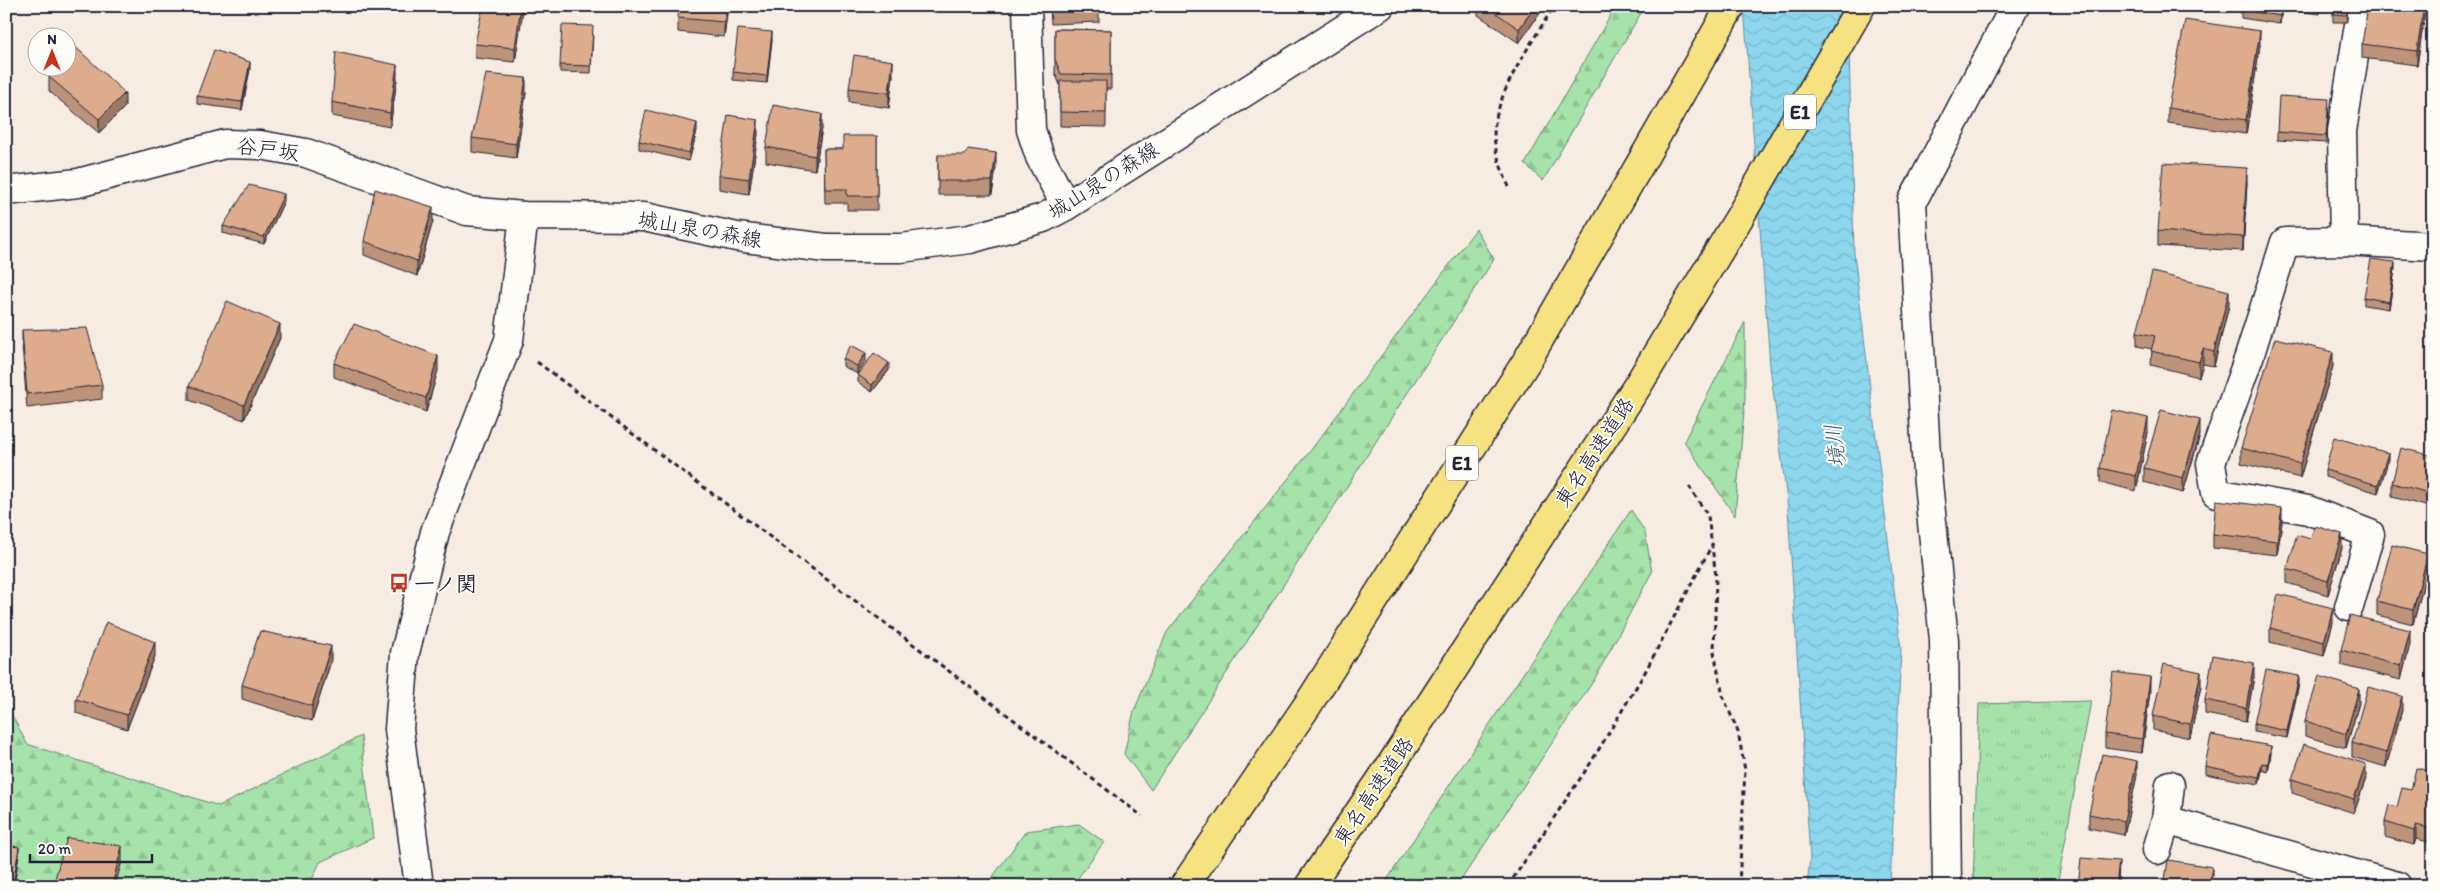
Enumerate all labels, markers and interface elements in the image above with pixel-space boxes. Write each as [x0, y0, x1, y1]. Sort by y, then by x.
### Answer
north arrow [28, 28, 78, 78]
text: N [47, 31, 57, 48]
road number: E1 [1784, 94, 1816, 130]
street label: 谷戸坂 [235, 133, 301, 165]
street label: 城山泉の森線 [1043, 136, 1163, 224]
street label: 城山泉の森線 [636, 206, 764, 252]
street label: 東名高速道路 [1549, 392, 1639, 512]
water label: 境川 [1819, 423, 1851, 469]
road number: E1 [1446, 446, 1478, 480]
place label: 一ノ関 [414, 571, 477, 596]
bus stop icon: 一ノ関 [388, 572, 410, 594]
street label: 東名高速道路 [1327, 732, 1419, 850]
scale bar [30, 832, 152, 864]
text: 20 m [38, 840, 72, 858]

